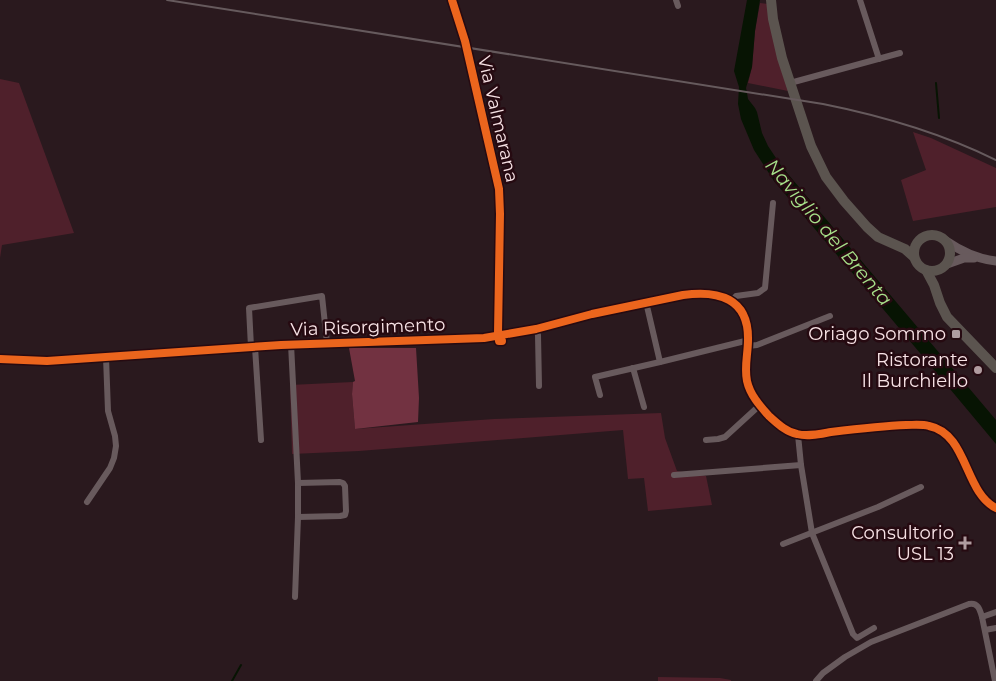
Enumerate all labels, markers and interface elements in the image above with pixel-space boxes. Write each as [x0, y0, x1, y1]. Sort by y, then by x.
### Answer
street label: Via Valmarana [473, 54, 523, 184]
water label: Naviglio del Brenta [760, 154, 897, 311]
street label: Via Risorgimento [290, 313, 446, 341]
place label: Oriago Sommo [808, 323, 946, 345]
marker: Oriago Sommo [950, 328, 962, 340]
place label: Ristorante Il Burchiello [862, 349, 968, 392]
marker: Ristorante Il Burchiello [972, 364, 984, 376]
place label: Consultorio USL 13 [851, 522, 954, 565]
marker: Consultorio USL 13 [958, 536, 972, 550]

